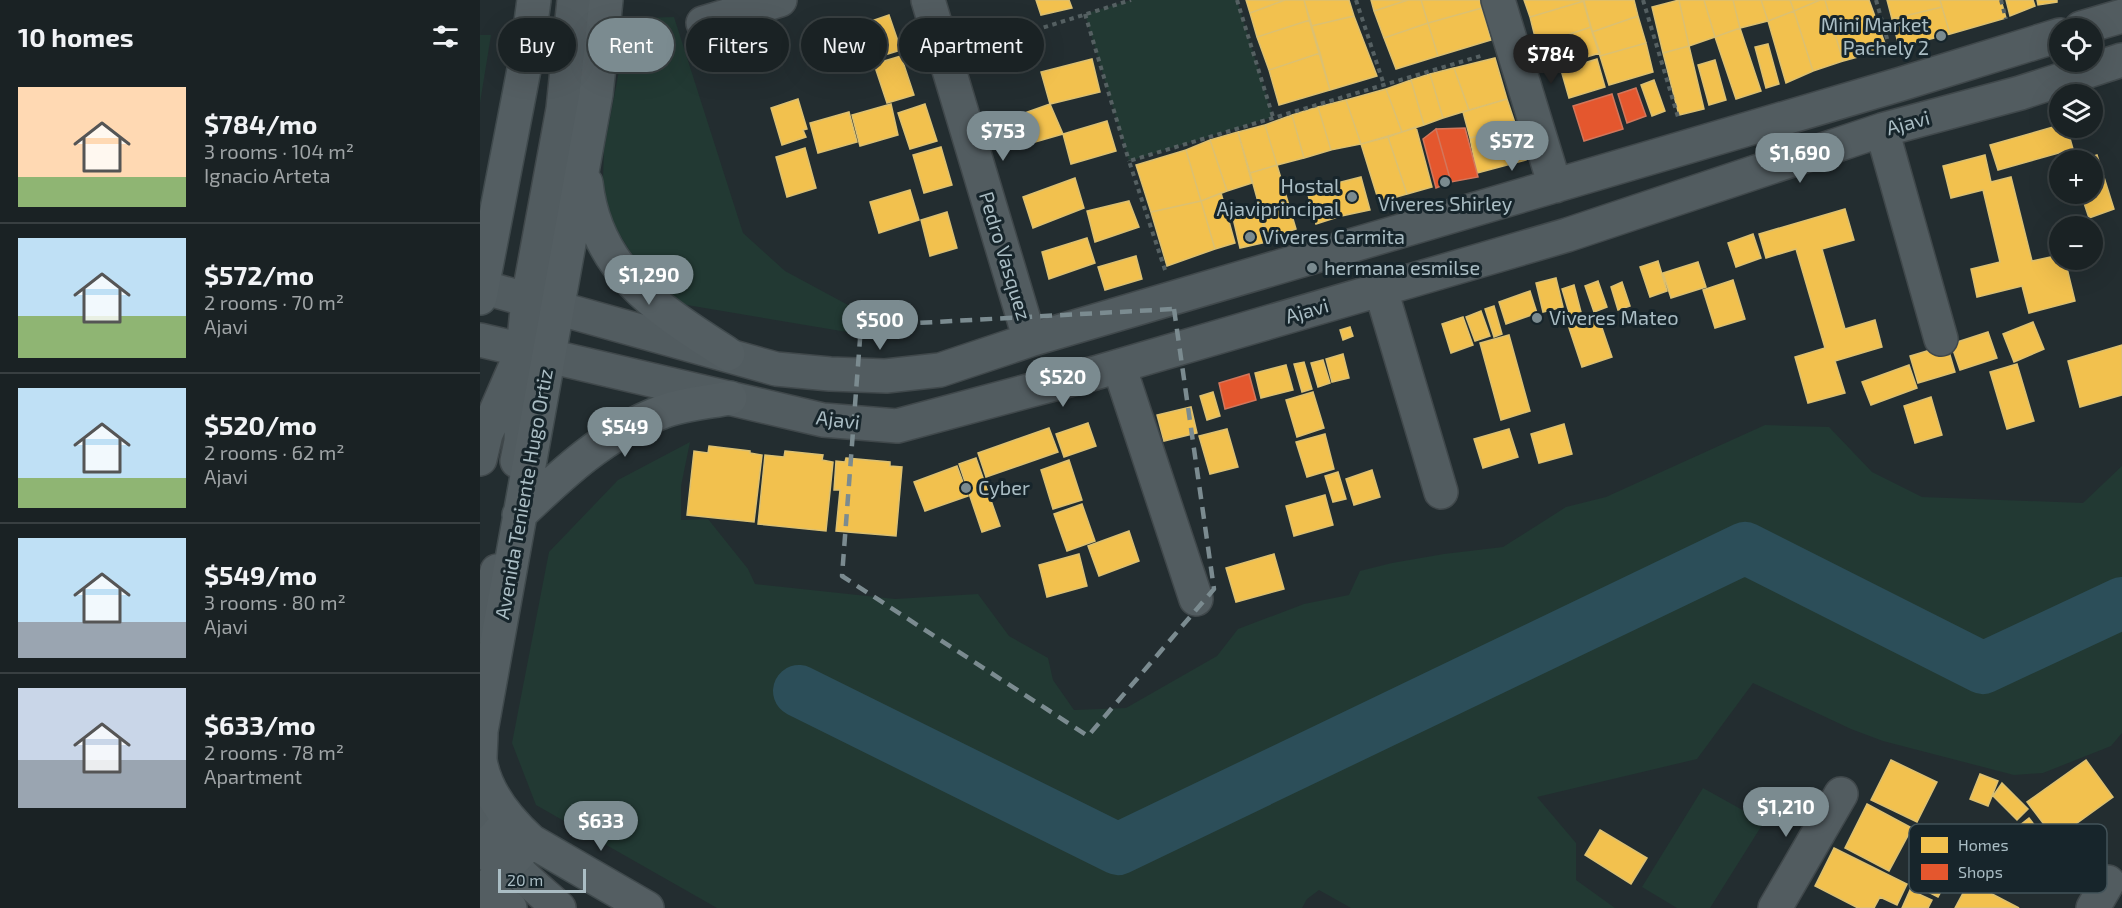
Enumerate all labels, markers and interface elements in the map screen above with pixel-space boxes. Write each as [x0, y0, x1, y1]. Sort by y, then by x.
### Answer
place label: Mini Market Pachely 2 [1821, 12, 1929, 59]
chip: Buy [498, 18, 576, 72]
chip: Rent [588, 18, 674, 72]
chip: Filters [686, 18, 789, 72]
chip: New [801, 18, 887, 72]
chip: Apartment [899, 18, 1044, 72]
map controls [2049, 18, 2103, 270]
button: locate [2049, 18, 2103, 72]
icon: filters [429, 20, 462, 53]
text: 10 homes [18, 21, 134, 52]
marker: Mini Market Pachely 2 [1934, 29, 1948, 43]
pin: $784 [1515, 34, 1587, 85]
text: $784 [1527, 41, 1575, 65]
button: layers [2049, 84, 2103, 138]
street label: Ajavi [1883, 105, 1932, 139]
text: $784/mo [204, 108, 317, 139]
icon: home [66, 111, 138, 183]
pin: $753 [967, 111, 1039, 162]
text: $753 [981, 118, 1025, 142]
pin: $572 [1476, 121, 1548, 172]
text: $572 [1490, 128, 1534, 152]
pin: $1,690 [1751, 133, 1849, 184]
text: 3 rooms · 104 m² [204, 139, 354, 163]
text: $1,690 [1769, 140, 1831, 164]
button: + [2049, 150, 2103, 204]
text: Ignacio Arteta [204, 163, 331, 187]
place label: Hostal Ajaviprincipal [1217, 173, 1340, 220]
marker: Viveres Shirley [1438, 175, 1452, 189]
street label: Pedro Vasquez [975, 188, 1037, 323]
marker: Hostal Ajaviprincipal [1345, 190, 1359, 204]
place label: Viveres Shirley [1378, 191, 1513, 215]
button: − [2049, 216, 2103, 270]
place label: Viveres Carmita [1262, 224, 1405, 248]
marker: Viveres Carmita [1243, 230, 1257, 244]
pin: $1,290 [600, 255, 698, 306]
place label: hermana esmilse [1324, 255, 1480, 279]
text: $572/mo [204, 259, 314, 290]
marker: hermana esmilse [1305, 261, 1319, 275]
icon: home [66, 262, 138, 334]
text: $1,290 [618, 262, 680, 286]
text: 2 rooms · 70 m² [204, 290, 344, 314]
street label: Ajavi [1282, 292, 1331, 328]
pin: $500 [844, 300, 916, 351]
place label: Viveres Mateo [1549, 305, 1679, 329]
text: $500 [856, 307, 904, 331]
marker: Viveres Mateo [1530, 311, 1544, 325]
text: Ajavi [204, 314, 248, 338]
pin: $520 [1027, 357, 1099, 408]
text: $520 [1040, 364, 1086, 388]
street label: Avenida Teniente Hugo Ortiz [489, 367, 557, 621]
street label: Ajavi [815, 404, 861, 434]
pin: $549 [589, 407, 661, 458]
text: $520/mo [204, 409, 317, 440]
icon: home [66, 412, 138, 484]
text: $549 [601, 414, 649, 438]
text: 2 rooms · 62 m² [204, 440, 344, 464]
text: Ajavi [204, 464, 248, 488]
place label: Cyber [978, 475, 1030, 499]
marker: Cyber [959, 481, 973, 495]
text: $549/mo [204, 559, 317, 590]
icon: home [66, 562, 138, 634]
text: 3 rooms · 80 m² [204, 590, 346, 614]
text: Ajavi [204, 614, 248, 638]
text: $633/mo [204, 709, 316, 740]
icon: home [66, 712, 138, 784]
text: 2 rooms · 78 m² [204, 740, 344, 764]
text: Apartment [204, 764, 302, 788]
pin: $1,210 [1737, 787, 1835, 838]
text: $1,210 [1757, 794, 1815, 818]
pin: $633 [565, 801, 637, 852]
text: $633 [578, 808, 624, 832]
legend [1909, 824, 2107, 893]
text: Homes [1958, 835, 2009, 854]
text: Shops [1958, 862, 2003, 881]
scale bar [498, 866, 586, 894]
text: 20 m [507, 870, 543, 889]

